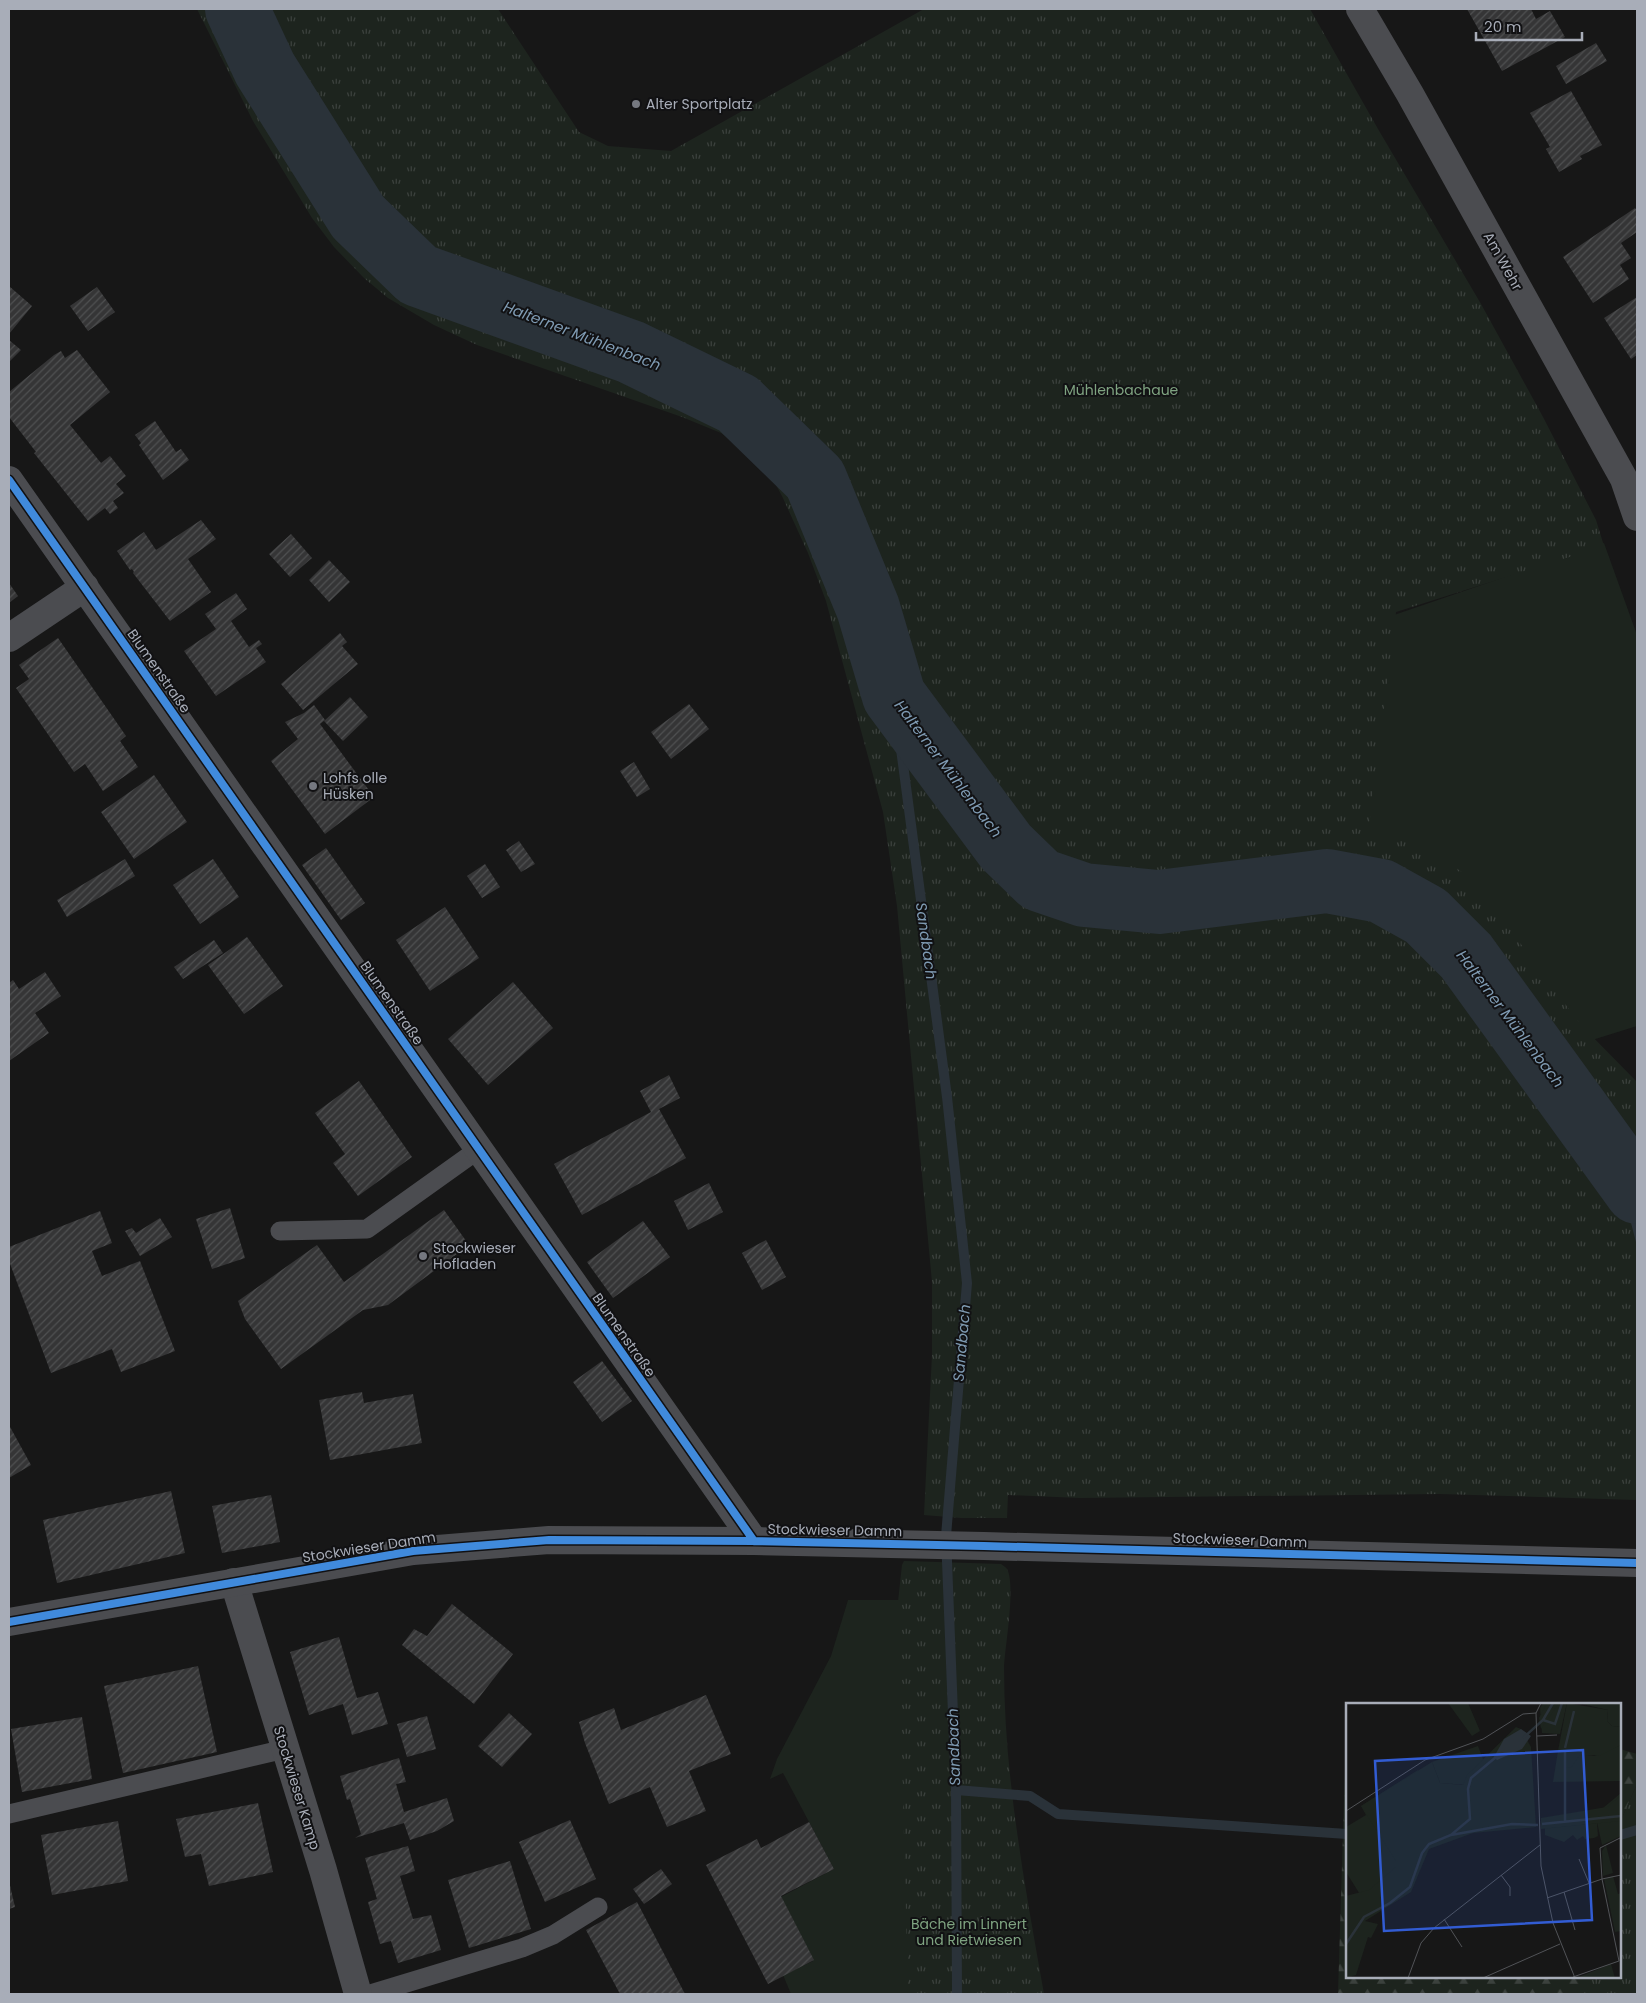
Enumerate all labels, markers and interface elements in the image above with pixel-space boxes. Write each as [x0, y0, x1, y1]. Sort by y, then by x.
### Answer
scale bar [1476, 10, 1582, 42]
text: 20 m [1484, 16, 1522, 37]
place label: Alter Sportplatz [646, 94, 752, 114]
marker: Alter Sportplatz [630, 98, 642, 110]
street label: Am Wehr [1479, 228, 1527, 294]
water label: Halterner Mühlenbach [500, 296, 664, 375]
park label: Mühlenbachaue [1064, 380, 1179, 400]
street label: Blumenstraße [123, 625, 196, 717]
water label: Halterner Mühlenbach [890, 696, 1007, 842]
place label: Lohfs olle Hüsken [323, 768, 387, 804]
marker: Lohfs olle Hüsken [307, 780, 319, 792]
water label: Sandbach [911, 901, 942, 981]
water label: Halterner Mühlenbach [1452, 946, 1569, 1092]
street label: Blumenstraße [356, 957, 429, 1049]
place label: Stockwieser Hofladen [433, 1238, 516, 1274]
marker: Stockwieser Hofladen [417, 1250, 429, 1262]
street label: Blumenstraße [588, 1289, 661, 1381]
water label: Sandbach [948, 1303, 975, 1383]
street label: Stockwieser Damm [767, 1519, 903, 1541]
street label: Stockwieser Damm [301, 1527, 437, 1567]
street label: Stockwieser Damm [1172, 1528, 1308, 1552]
inset map [1346, 1703, 1621, 1978]
water label: Sandbach [942, 1708, 965, 1786]
street label: Stockwieser Kamp [269, 1724, 325, 1852]
park label: Bäche im Linnert und Rietwiesen [911, 1914, 1027, 1950]

